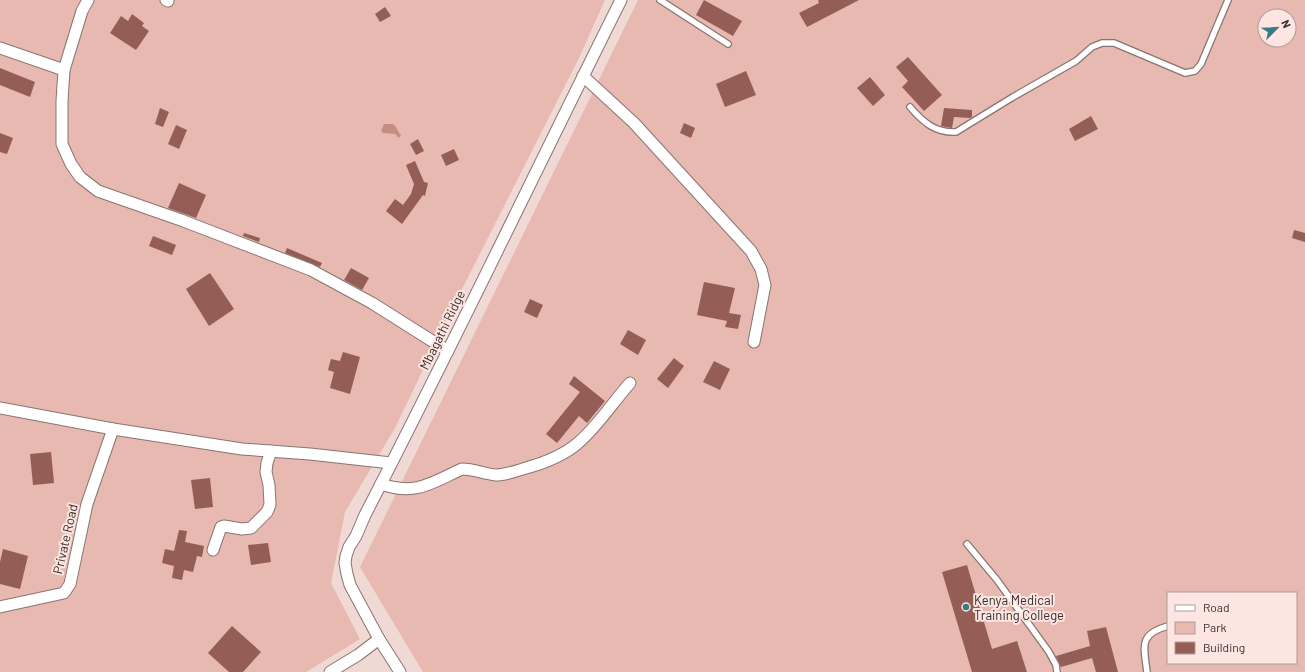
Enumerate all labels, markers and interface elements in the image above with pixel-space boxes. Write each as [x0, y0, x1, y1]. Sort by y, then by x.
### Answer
north arrow [1257, 8, 1297, 48]
text: N [1279, 18, 1294, 30]
street label: Mbagathi Ridge [416, 288, 468, 372]
street label: Private Road [49, 503, 81, 575]
place label: Kenya Medical Training College [974, 592, 1064, 623]
legend [1167, 592, 1297, 664]
text: Road [1203, 600, 1230, 614]
marker: Kenya Medical Training College [961, 602, 971, 612]
text: Park [1203, 620, 1227, 634]
text: Building [1203, 640, 1245, 654]

